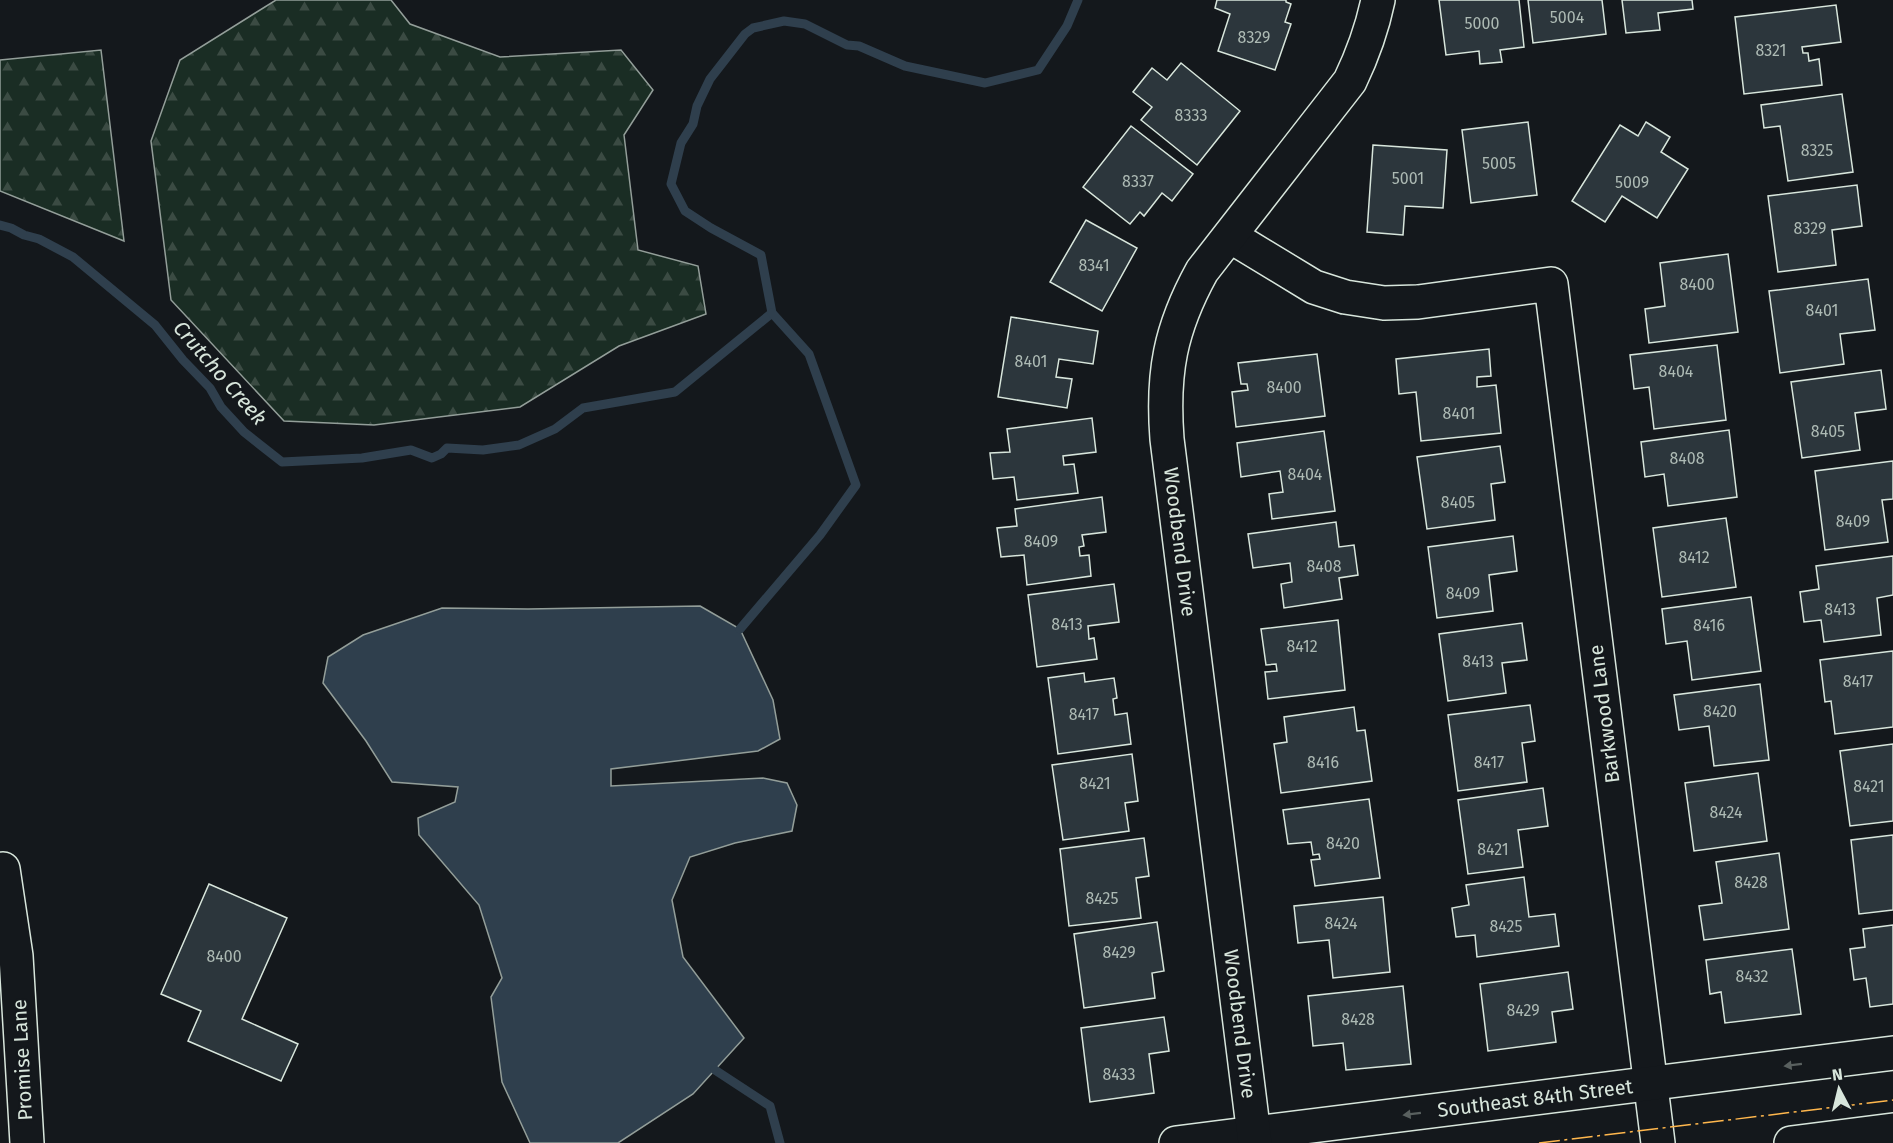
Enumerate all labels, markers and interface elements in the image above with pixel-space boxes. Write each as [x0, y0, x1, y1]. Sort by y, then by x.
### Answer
house number: 5004 [1550, 8, 1585, 27]
house number: 5000 [1465, 14, 1499, 33]
house number: 8329 [1238, 28, 1270, 47]
house number: 8321 [1755, 41, 1787, 60]
house number: 8333 [1175, 106, 1207, 125]
house number: 8325 [1801, 141, 1833, 160]
house number: 5005 [1482, 154, 1516, 173]
house number: 5001 [1392, 169, 1424, 188]
house number: 8337 [1122, 172, 1154, 191]
house number: 5009 [1615, 173, 1649, 192]
house number: 8329 [1794, 219, 1826, 238]
house number: 8341 [1078, 256, 1110, 275]
house number: 8400 [1679, 275, 1715, 294]
house number: 8401 [1806, 301, 1838, 320]
water label: Crutcho Creek [168, 315, 272, 431]
house number: 8401 [1015, 352, 1047, 371]
house number: 8404 [1659, 362, 1694, 381]
house number: 8400 [1266, 378, 1302, 397]
house number: 8401 [1443, 404, 1475, 423]
house number: 8405 [1811, 422, 1845, 441]
house number: 8408 [1669, 449, 1705, 468]
house number: 8404 [1288, 465, 1323, 484]
street label: Woodbend Drive [1159, 466, 1201, 618]
house number: 8405 [1441, 493, 1475, 512]
house number: 8409 [1836, 512, 1870, 531]
house number: 8409 [1024, 532, 1058, 551]
house number: 8412 [1678, 548, 1710, 567]
house number: 8408 [1306, 557, 1342, 576]
house number: 8409 [1446, 584, 1480, 603]
house number: 8413 [1824, 600, 1856, 619]
house number: 8413 [1051, 615, 1083, 634]
house number: 8416 [1693, 616, 1725, 635]
house number: 8412 [1286, 637, 1318, 656]
street label: Barkwood Lane [1584, 643, 1624, 785]
house number: 8413 [1462, 652, 1494, 671]
house number: 8417 [1843, 672, 1873, 691]
house number: 8420 [1703, 702, 1737, 721]
house number: 8417 [1069, 705, 1099, 724]
house number: 8416 [1307, 753, 1339, 772]
house number: 8417 [1474, 753, 1504, 772]
house number: 8421 [1079, 774, 1111, 793]
house number: 8421 [1853, 777, 1885, 796]
house number: 8424 [1709, 803, 1743, 822]
house number: 8420 [1326, 834, 1360, 853]
house number: 8421 [1477, 840, 1509, 859]
house number: 8428 [1734, 873, 1768, 892]
house number: 8425 [1086, 889, 1118, 908]
house number: 8424 [1324, 914, 1358, 933]
house number: 8425 [1490, 917, 1522, 936]
house number: 8429 [1102, 943, 1136, 962]
house number: 8400 [206, 947, 242, 966]
street label: Woodbend Drive [1219, 948, 1261, 1100]
house number: 8432 [1736, 967, 1768, 986]
street label: Promise Lane [7, 999, 37, 1121]
house number: 8429 [1506, 1001, 1540, 1020]
house number: 8428 [1341, 1010, 1375, 1029]
north arrow [1809, 1059, 1869, 1119]
one-way arrow [1784, 1061, 1803, 1070]
house number: 8433 [1102, 1065, 1136, 1084]
text: N [1831, 1065, 1844, 1085]
street label: Southeast 84th Street [1436, 1074, 1635, 1122]
one-way arrow [1403, 1109, 1422, 1118]

